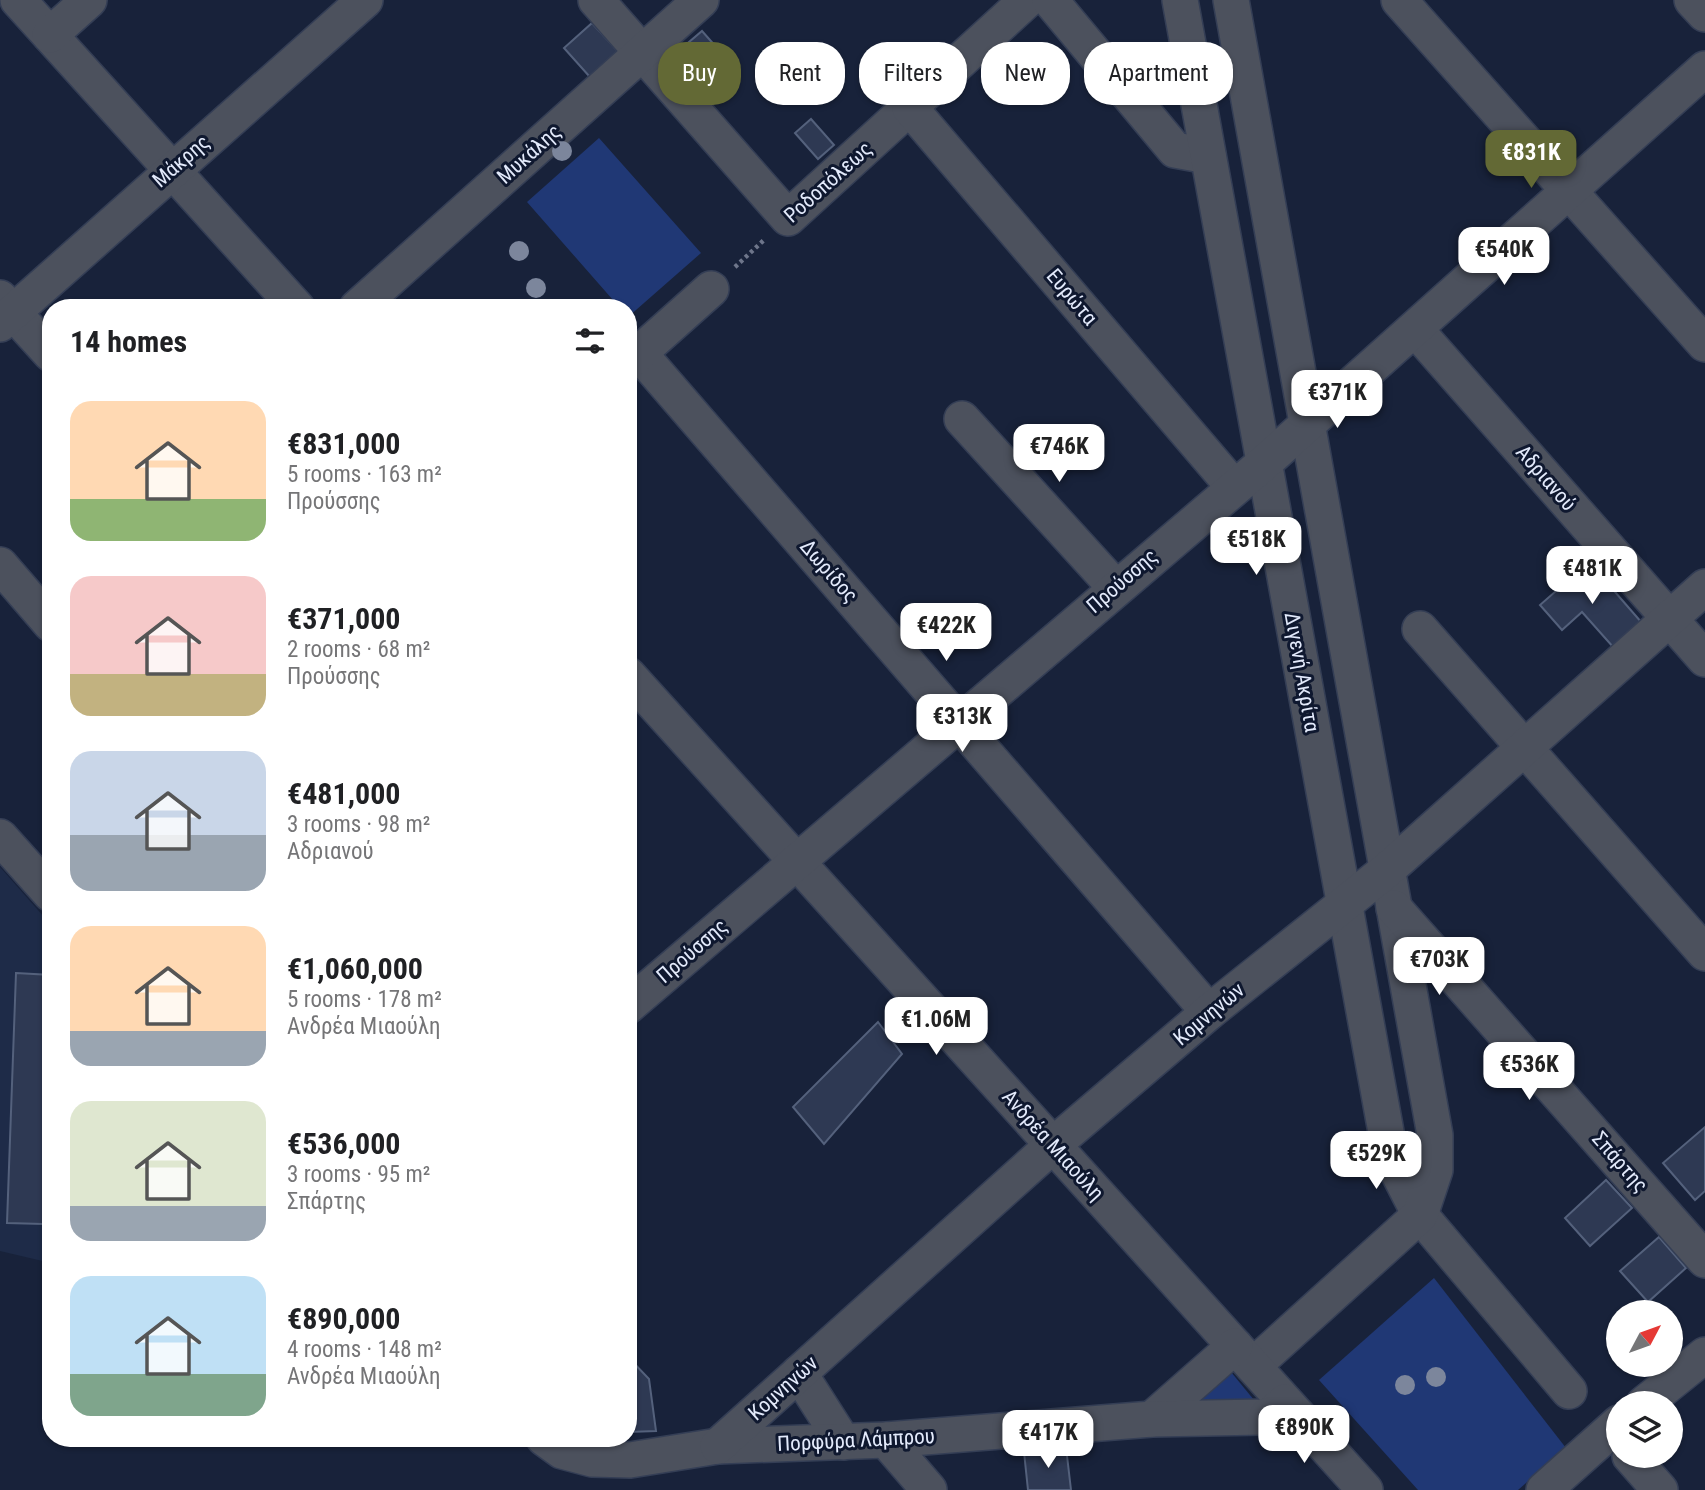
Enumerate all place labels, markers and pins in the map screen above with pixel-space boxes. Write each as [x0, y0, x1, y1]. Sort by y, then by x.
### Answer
pin: €831K [1482, 130, 1580, 190]
pin: €540K [1455, 228, 1553, 287]
pin: €371K [1288, 370, 1386, 430]
pin: €746K [1010, 424, 1108, 484]
pin: €518K [1207, 518, 1305, 577]
pin: €481K [1543, 546, 1641, 606]
pin: €422K [897, 604, 995, 663]
pin: €313K [913, 694, 1011, 754]
pin: €703K [1390, 937, 1488, 997]
pin: €1.06M [879, 998, 993, 1057]
pin: €536K [1480, 1042, 1578, 1102]
pin: €529K [1327, 1132, 1425, 1191]
pin: €890K [1255, 1406, 1353, 1465]
pin: €417K [999, 1410, 1097, 1470]

